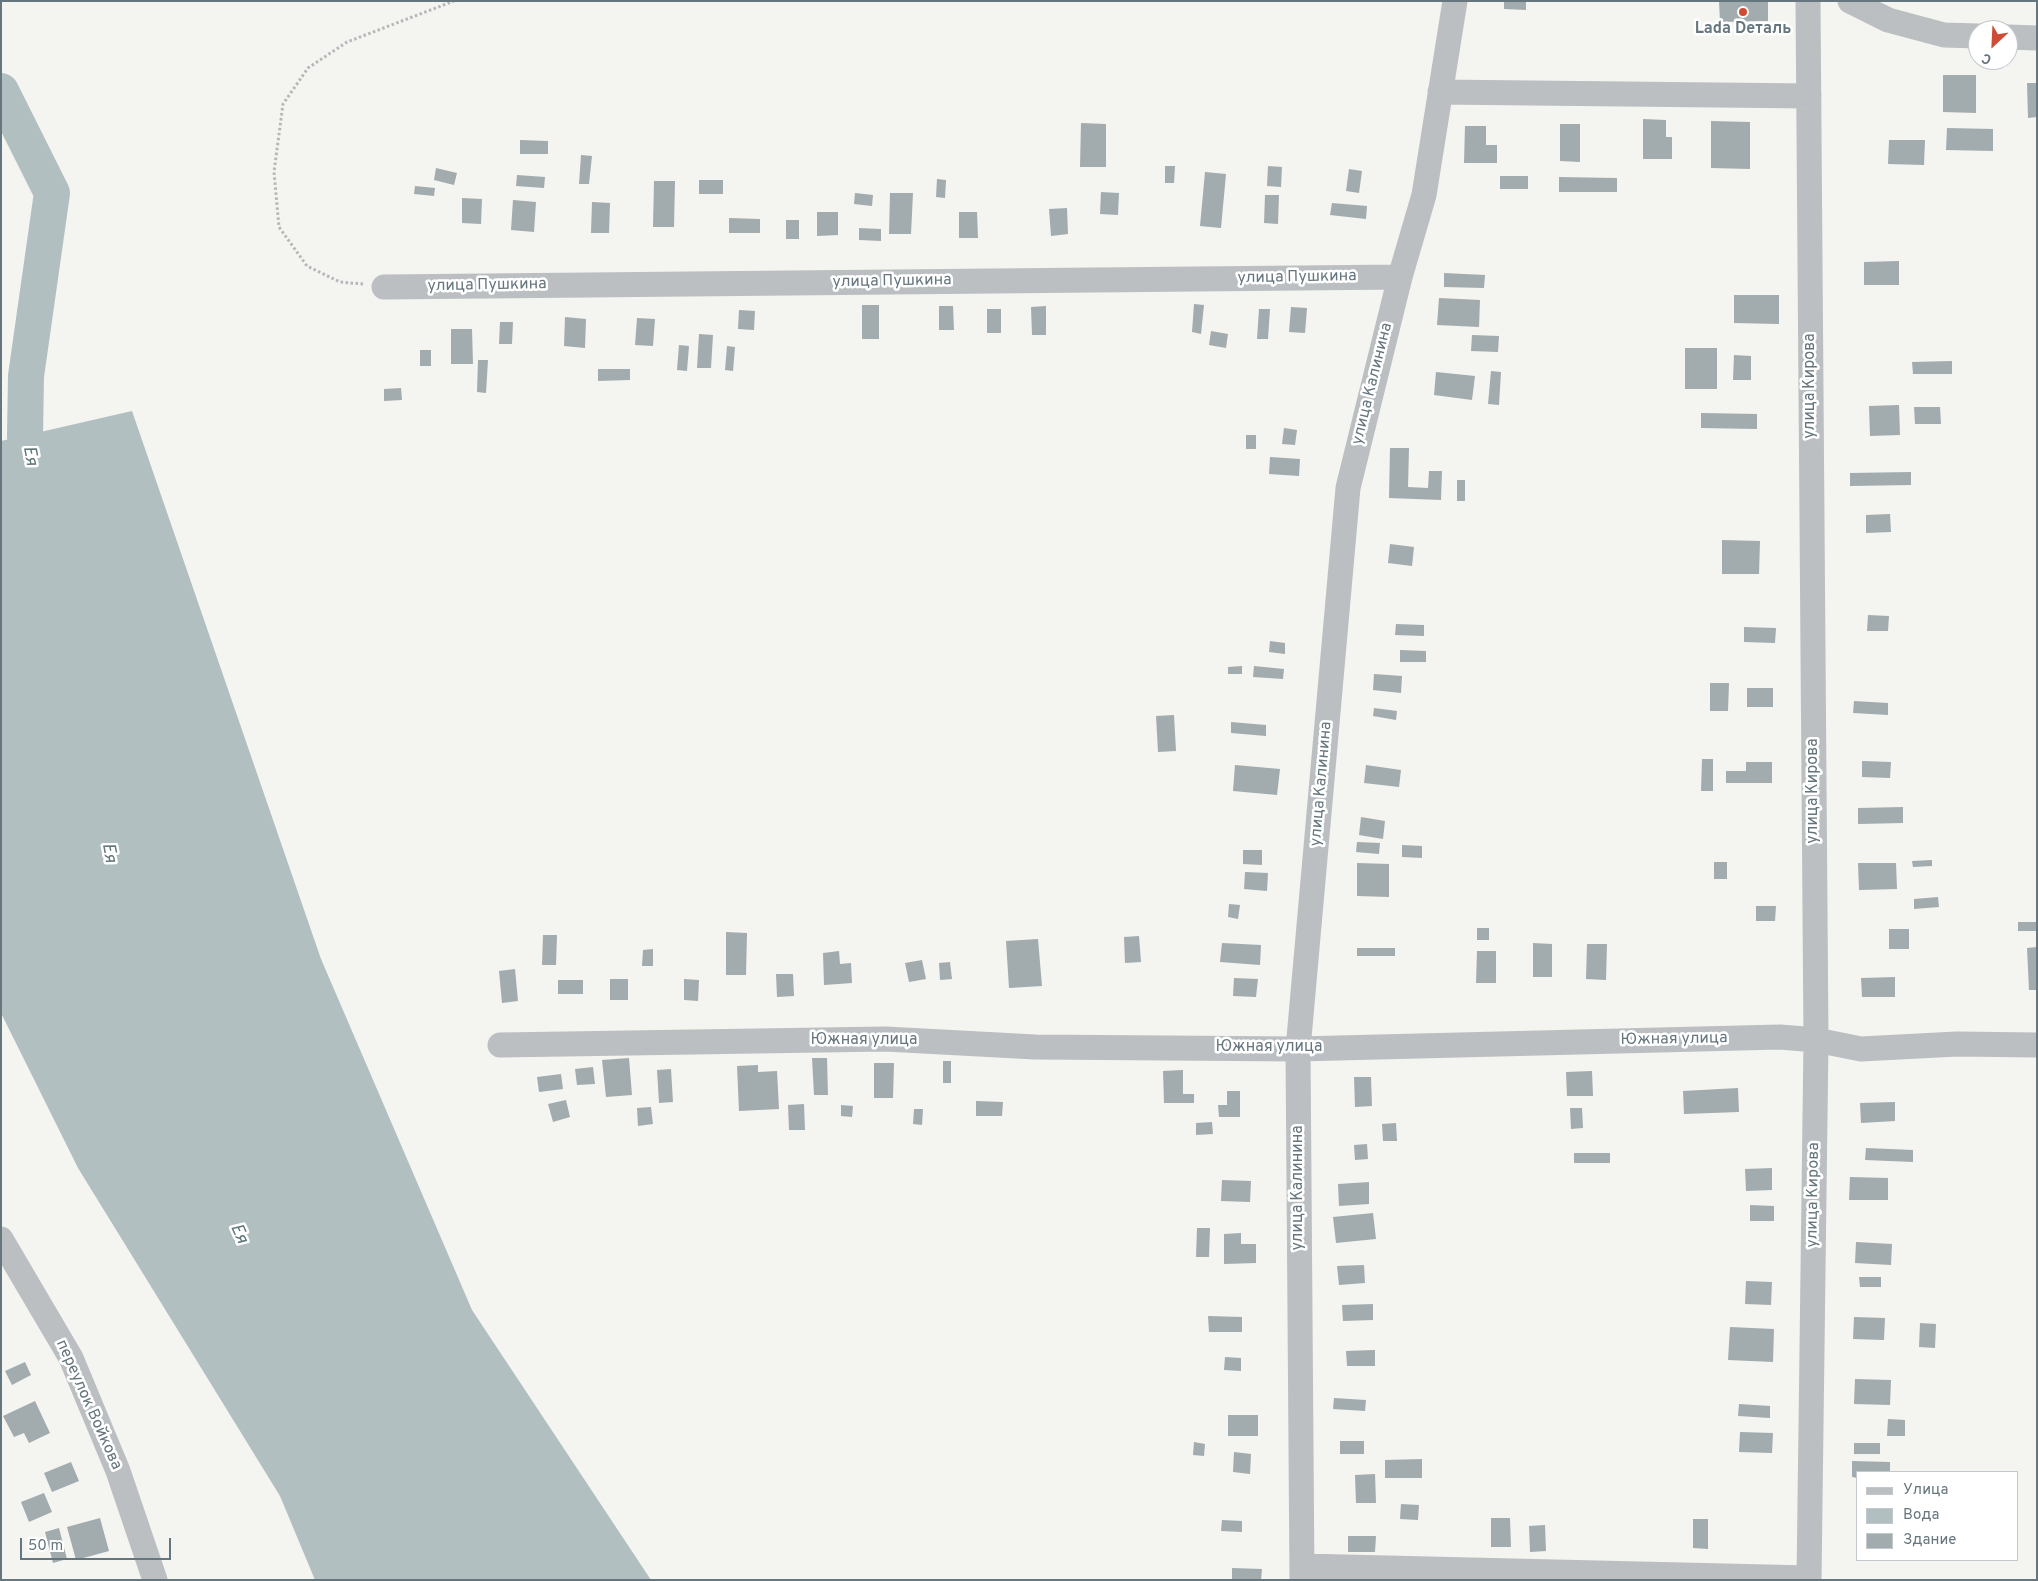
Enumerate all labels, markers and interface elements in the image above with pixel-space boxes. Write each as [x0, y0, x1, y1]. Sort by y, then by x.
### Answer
marker: Lada Dеталь [1737, 6, 1749, 18]
place label: Lada Dеталь [1695, 20, 1791, 40]
north arrow [1968, 20, 2018, 70]
text: С [1979, 49, 1995, 68]
street label: улица Пушкина [1237, 267, 1357, 289]
street label: улица Пушкина [832, 271, 952, 293]
street label: улица Пушкина [427, 275, 547, 297]
street label: улица Калинина [1349, 321, 1397, 447]
street label: улица Кирова [1801, 333, 1821, 439]
water label: Ея [17, 444, 41, 468]
street label: улица Калинина [1307, 721, 1337, 847]
street label: улица Кирова [1804, 738, 1824, 844]
water label: Ея [96, 841, 120, 865]
street label: Южная улица [1620, 1029, 1728, 1051]
street label: Южная улица [810, 1031, 918, 1051]
street label: Южная улица [1215, 1038, 1323, 1058]
street label: улица Калинина [1289, 1125, 1309, 1251]
street label: улица Кирова [1803, 1142, 1825, 1248]
water label: Ея [224, 1221, 252, 1247]
street label: переулок Войкова [51, 1337, 125, 1473]
legend [1856, 1471, 2018, 1561]
text: Улица [1903, 1481, 1948, 1500]
text: Вода [1903, 1506, 1939, 1525]
scale bar [22, 1528, 174, 1560]
text: Здание [1903, 1531, 1956, 1550]
text: 50 m [28, 1537, 63, 1556]

